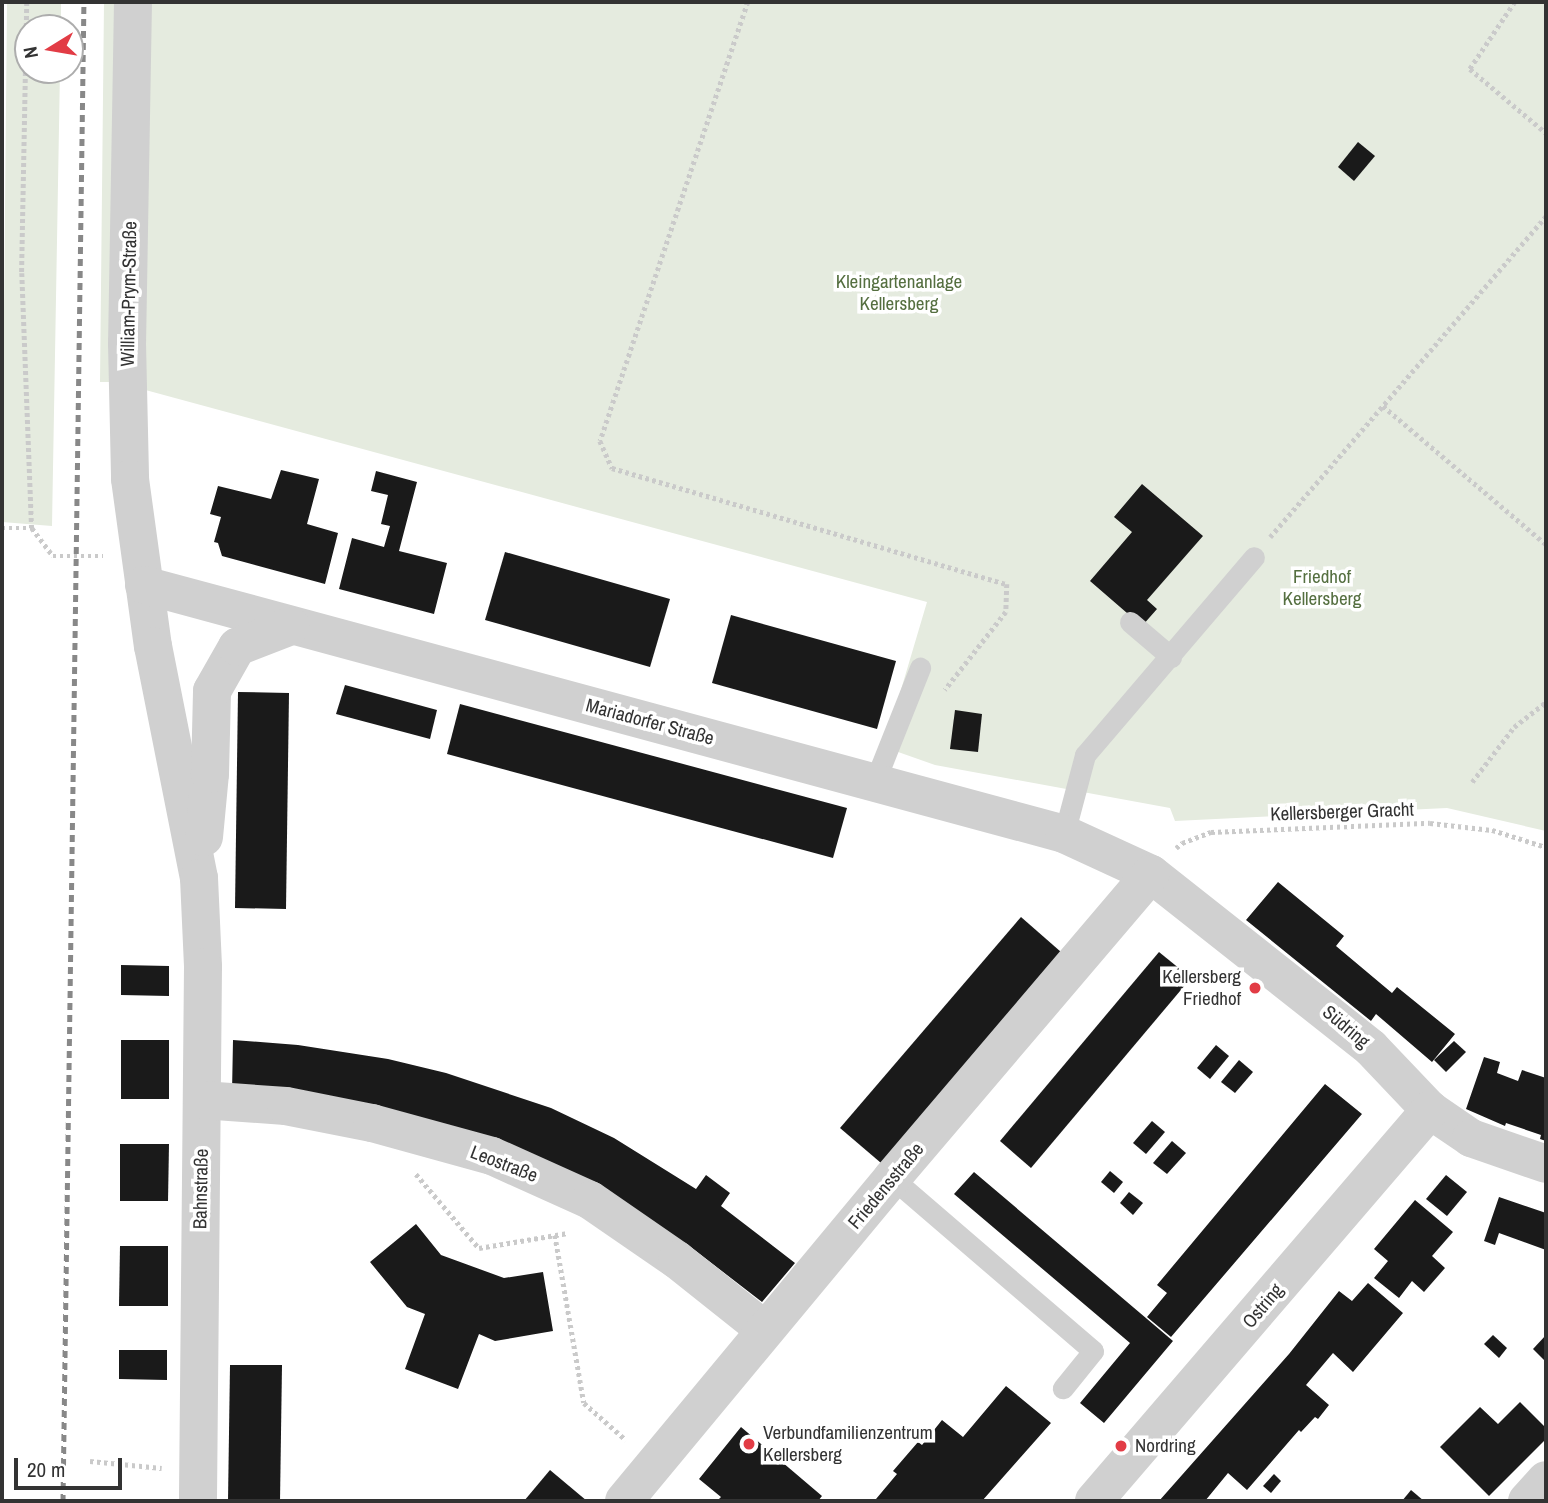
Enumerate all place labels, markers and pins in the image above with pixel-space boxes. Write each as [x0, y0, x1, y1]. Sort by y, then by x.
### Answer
place label: Kellersberg Friedhof [1162, 966, 1241, 1010]
marker: Kellersberg Friedhof [1247, 980, 1263, 996]
place label: Verbundfamilienzentrum Kellersberg [763, 1422, 933, 1466]
place label: Nordring [1135, 1435, 1196, 1457]
marker: Verbundfamilienzentrum Kellersberg [741, 1436, 757, 1452]
marker: Nordring [1113, 1438, 1129, 1454]

